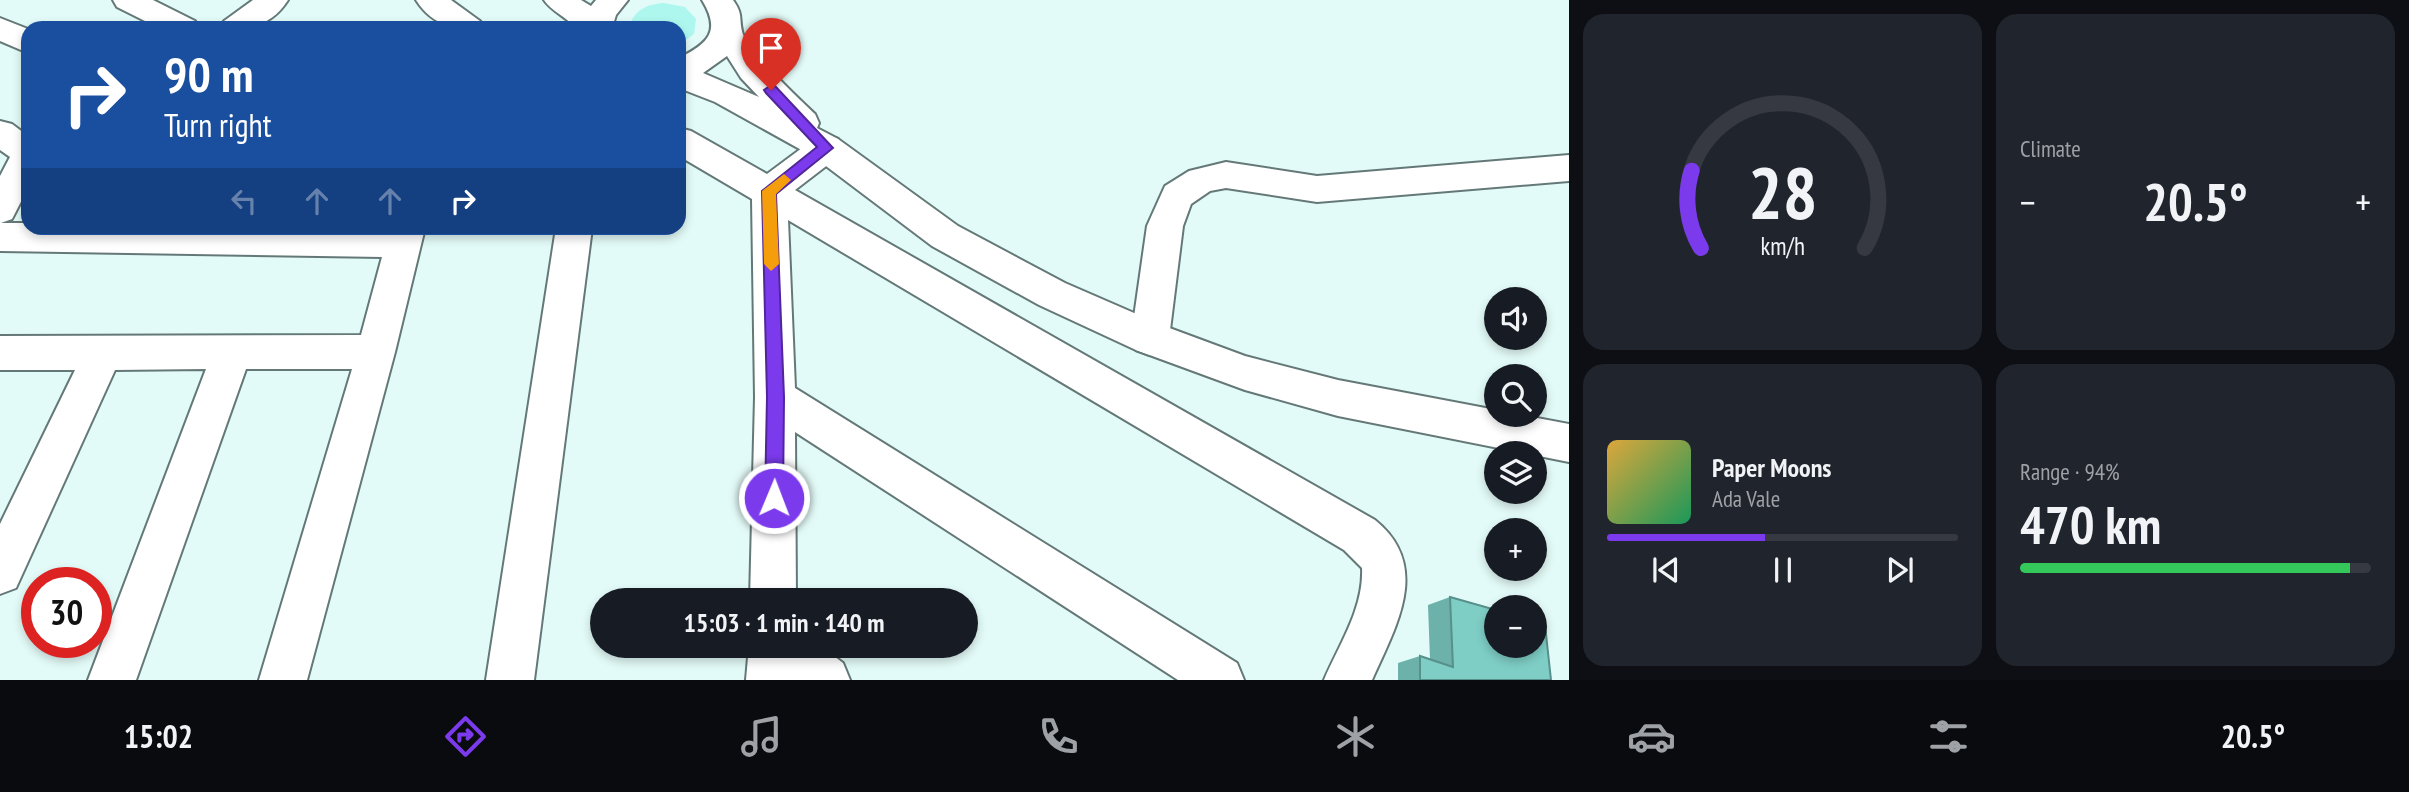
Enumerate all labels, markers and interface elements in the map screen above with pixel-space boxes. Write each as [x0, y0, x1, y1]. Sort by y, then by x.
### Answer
pin [741, 18, 801, 90]
icon: arrive [752, 29, 790, 67]
text: 90 m [164, 42, 253, 106]
icon: right [49, 49, 140, 140]
text: Turn right [164, 104, 272, 146]
text: Climate [2020, 134, 2081, 163]
text: 28 [1748, 144, 1817, 238]
text: 20.5° [2143, 168, 2248, 235]
text: − [2020, 177, 2036, 226]
text: + [2355, 177, 2371, 226]
icon: left [225, 182, 263, 220]
icon: ahead [298, 182, 336, 220]
icon: ahead [371, 182, 409, 220]
icon: right [444, 182, 482, 220]
text: km/h [1760, 230, 1805, 262]
map controls [1484, 287, 1547, 658]
button: sound [1484, 287, 1547, 350]
button: search [1484, 364, 1547, 427]
button: layers [1484, 441, 1547, 504]
text: Paper Moons [1712, 451, 1831, 484]
text: Range · 94% [2020, 457, 2120, 486]
position arrow [737, 461, 811, 535]
text: Ada Vale [1712, 484, 1780, 513]
text: 470 km [2020, 491, 2161, 558]
button: + [1484, 518, 1547, 581]
icon: previous [1647, 551, 1685, 589]
icon: pause [1764, 551, 1802, 589]
icon: next [1881, 551, 1919, 589]
speed limit sign: 30 [21, 567, 112, 658]
button: − [1484, 595, 1547, 658]
text: 15:03 · 1 min · 140 m [684, 606, 884, 639]
icon: directions [441, 712, 490, 761]
icon: music [737, 712, 786, 761]
icon: phone [1034, 712, 1083, 761]
icon: climate [1331, 712, 1380, 761]
icon: car [1627, 712, 1676, 761]
icon: filters [1924, 712, 1973, 761]
text: 15:02 [124, 715, 193, 757]
text: 20.5° [2221, 715, 2285, 757]

